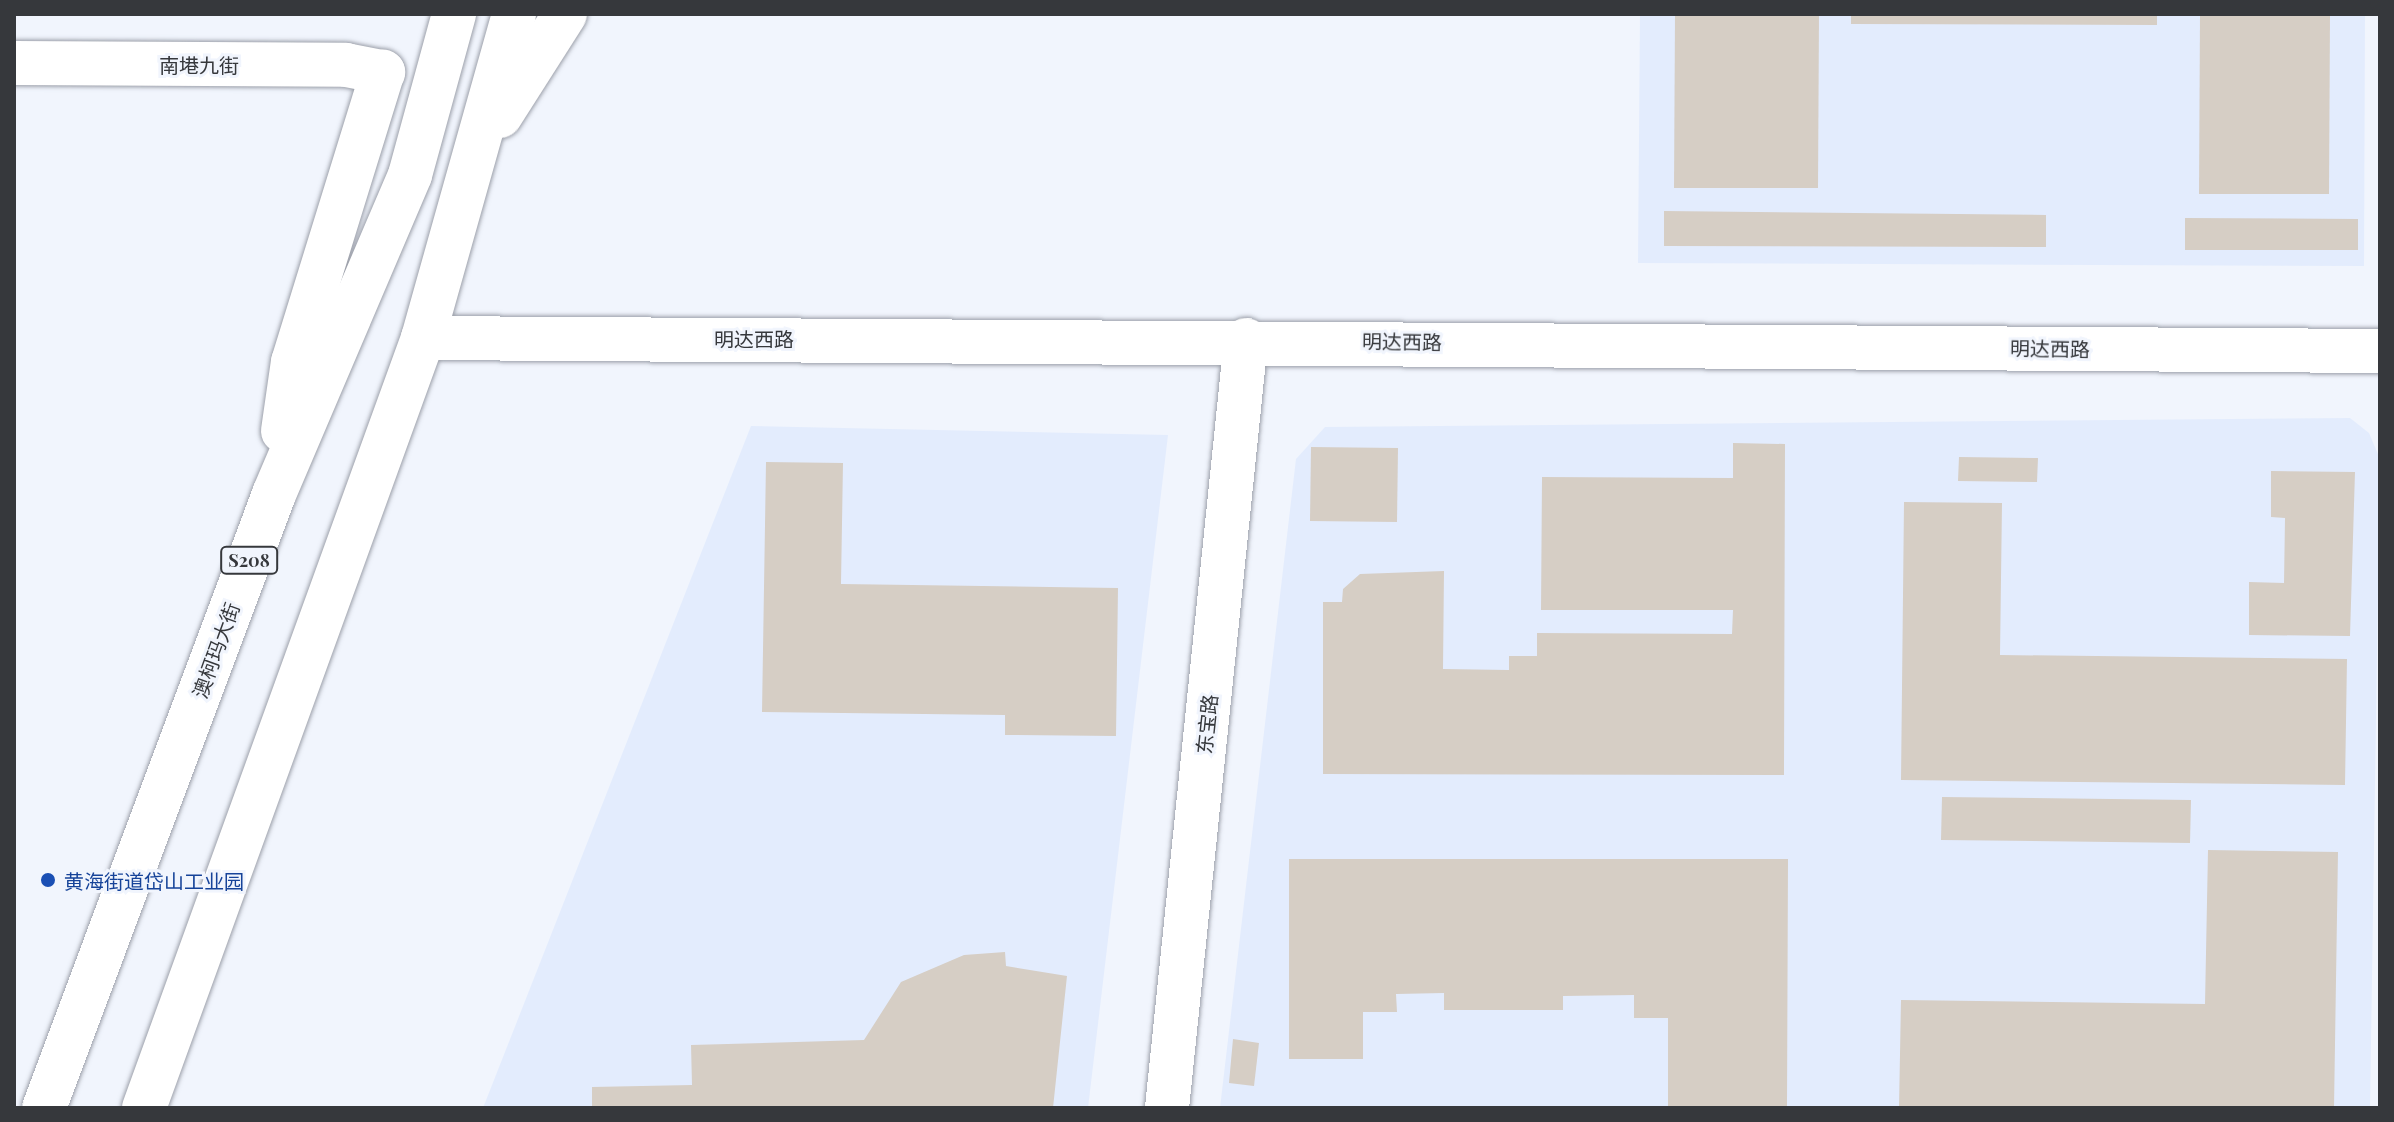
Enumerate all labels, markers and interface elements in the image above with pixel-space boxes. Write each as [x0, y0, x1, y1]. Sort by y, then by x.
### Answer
street label: 南塂九街 [159, 52, 239, 76]
street label: 明达西路 [714, 326, 794, 350]
street label: 明达西路 [1362, 328, 1442, 354]
street label: 明达西路 [2010, 335, 2090, 361]
road number: S208 [219, 546, 279, 574]
street label: 澳柯玛大街 [187, 599, 243, 701]
street label: 东宝路 [1191, 693, 1221, 755]
place label: 黄海街道岱山工业园 [64, 868, 244, 892]
marker: 黄海街道岱山工业园 [39, 871, 57, 889]

